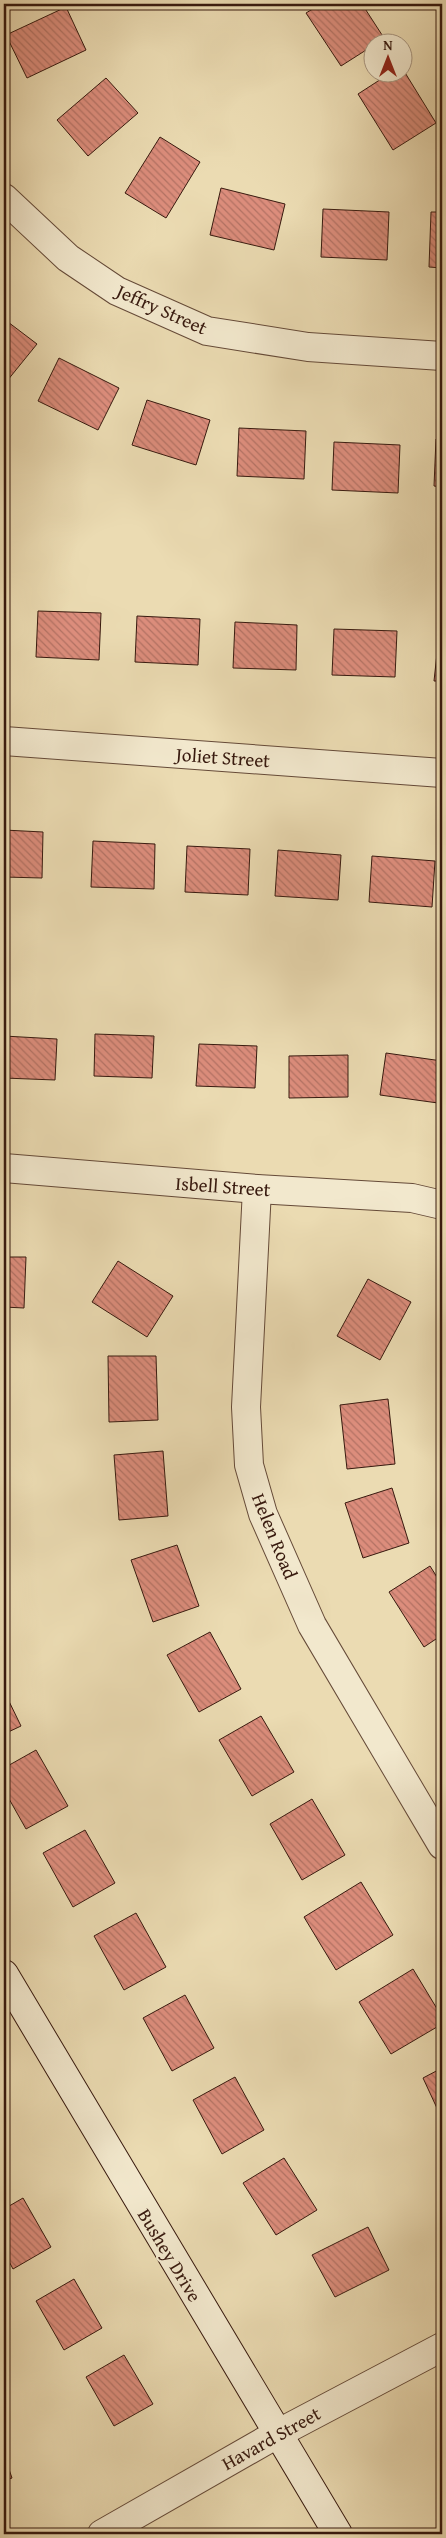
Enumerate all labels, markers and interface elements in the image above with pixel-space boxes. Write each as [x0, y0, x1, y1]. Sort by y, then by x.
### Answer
north arrow [364, 32, 414, 82]
text: N [383, 35, 393, 55]
street label: Jeffry Street [110, 276, 212, 342]
street label: Joliet Street [173, 740, 271, 774]
street label: Isbell Street [175, 1169, 272, 1203]
street label: Helen Road [245, 1489, 305, 1584]
street label: Bushey Drive [131, 2203, 209, 2307]
street label: Havard Street [216, 2399, 326, 2477]

